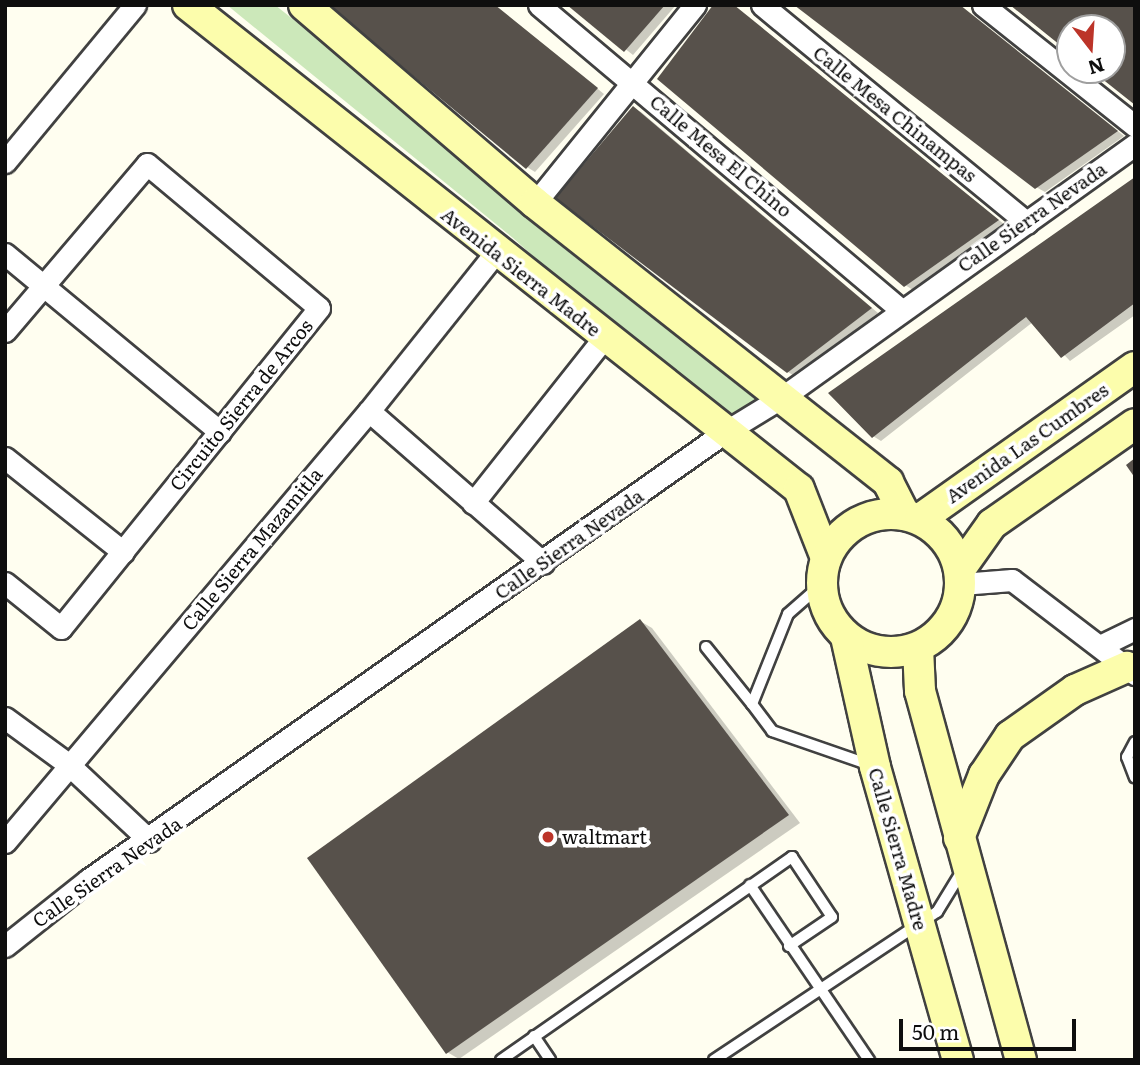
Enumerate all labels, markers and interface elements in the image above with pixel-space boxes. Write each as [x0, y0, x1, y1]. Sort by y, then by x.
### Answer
north arrow [1056, 14, 1126, 84]
street label: Calle Mesa Chinampas [809, 41, 981, 187]
text: N [1085, 51, 1108, 83]
street label: Calle Mesa El Chino [645, 90, 797, 222]
street label: Calle Sierra Nevada [953, 157, 1111, 277]
street label: Avenida Sierra Madre [437, 203, 605, 341]
street label: Circuito Sierra de Arcos [165, 315, 317, 495]
street label: Avenida Las Cumbres [941, 378, 1113, 508]
street label: Calle Sierra Mazamitla [177, 463, 327, 635]
street label: Calle Sierra Nevada [490, 484, 648, 604]
street label: Calle Sierra Madre [864, 765, 932, 933]
street label: Calle Sierra Nevada [28, 812, 186, 932]
place label: waltmart [562, 826, 647, 848]
marker: waltmart [540, 829, 556, 845]
scale bar [902, 1006, 1079, 1050]
text: 50 m [912, 1015, 959, 1046]

